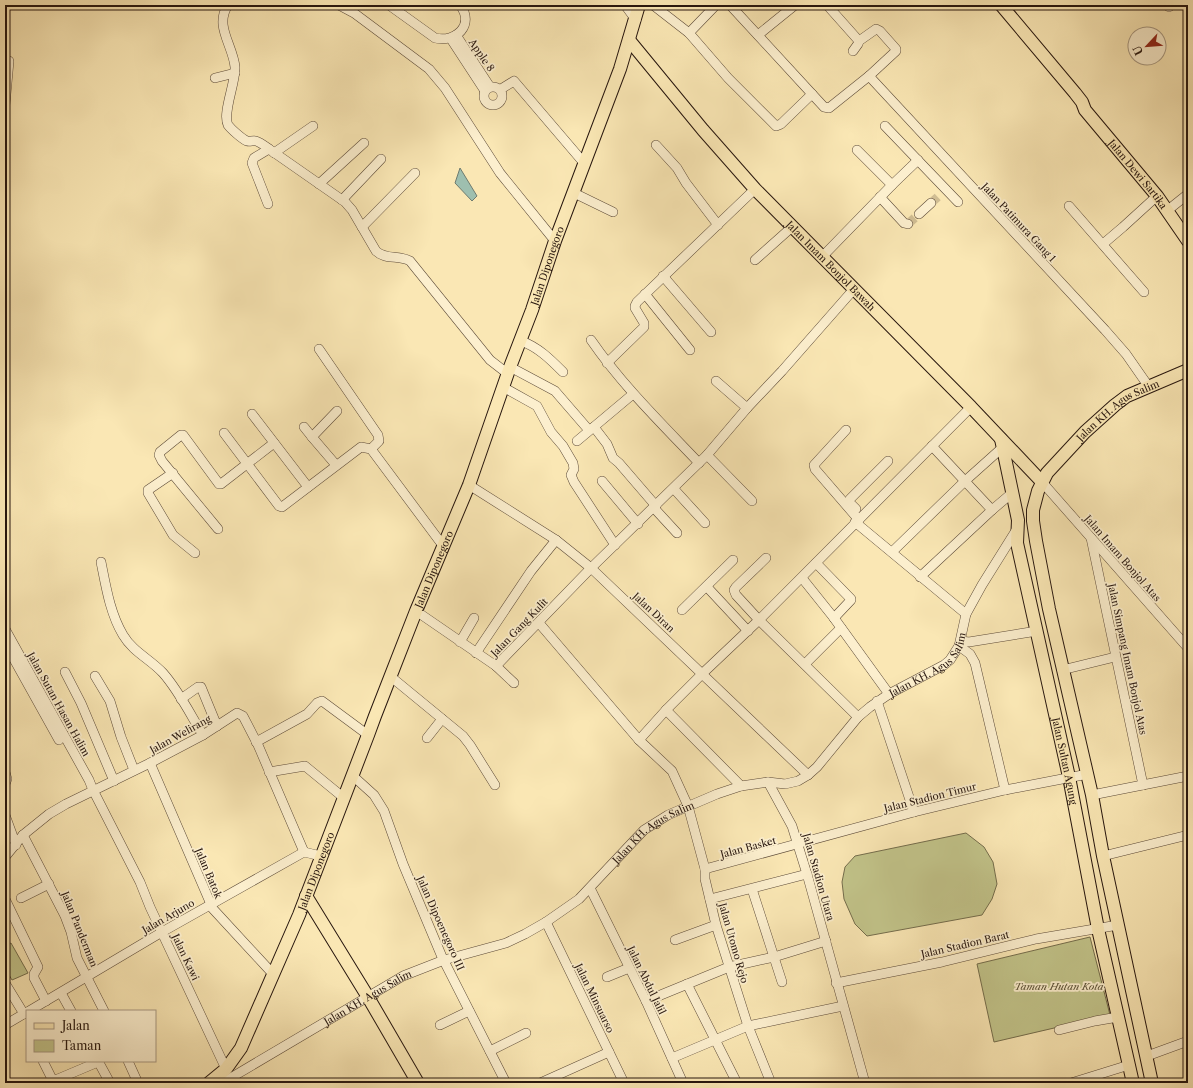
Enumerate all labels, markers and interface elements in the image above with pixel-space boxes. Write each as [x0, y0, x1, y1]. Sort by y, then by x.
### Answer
north arrow [1127, 26, 1167, 66]
street label: Apple 8 [465, 36, 497, 74]
text: U [1130, 43, 1146, 57]
street label: Jalan Dewi Sartika [1104, 135, 1170, 212]
street label: Jalan Patimura Gang 1 [977, 179, 1059, 265]
street label: Jalan Imam Bonjol Bawah [782, 217, 879, 314]
street label: Jalan Diponegoro [527, 225, 567, 309]
street label: Jalan KH. Agus Salim [1072, 377, 1162, 446]
street label: Jalan Imam Bonjol Atas [1080, 511, 1164, 604]
street label: Jalan Diponegoro [411, 529, 456, 612]
street label: Jalan Simpang Imam Bonjol Atas [1105, 580, 1150, 736]
street label: Jalan Diran [628, 588, 678, 636]
street label: Jalan Gang Kulit [487, 595, 551, 661]
street label: Jalan KH. Agus Salim [885, 631, 969, 701]
street label: Jalan Sutan Hasan Halim [24, 648, 93, 759]
street label: Jalan Welirang [146, 712, 214, 758]
street label: Jalan Sultan Agung [1049, 714, 1080, 806]
street label: Jalan Stadion Timur [881, 780, 978, 816]
street label: Jalan KH. Agus Salim [608, 798, 697, 868]
street label: Jalan Diponegoro [295, 830, 337, 914]
street label: Jalan Stadion Utara [799, 830, 837, 923]
street label: Jalan Basket [717, 834, 778, 862]
street label: Jalan Batok [191, 844, 225, 902]
street label: Jalan Dipoenegoro III [413, 872, 467, 973]
street label: Jalan Panderman [58, 888, 101, 970]
street label: Jalan Arjuno [138, 896, 197, 938]
street label: Jalan Utomo Rejo [715, 900, 751, 985]
street label: Jalan Stadion Barat [918, 928, 1011, 961]
street label: Jalan Kawi [168, 930, 202, 983]
street label: Jalan Abdul Jalil [624, 942, 669, 1017]
street label: Jalan Minsuarso [571, 960, 617, 1035]
street label: Jalan KH. Agus Salim [320, 967, 414, 1029]
park label: Taman Hutan Kota [1014, 980, 1104, 993]
legend [26, 1010, 156, 1062]
text: Jalan [60, 1018, 90, 1033]
text: Taman [62, 1038, 102, 1053]

